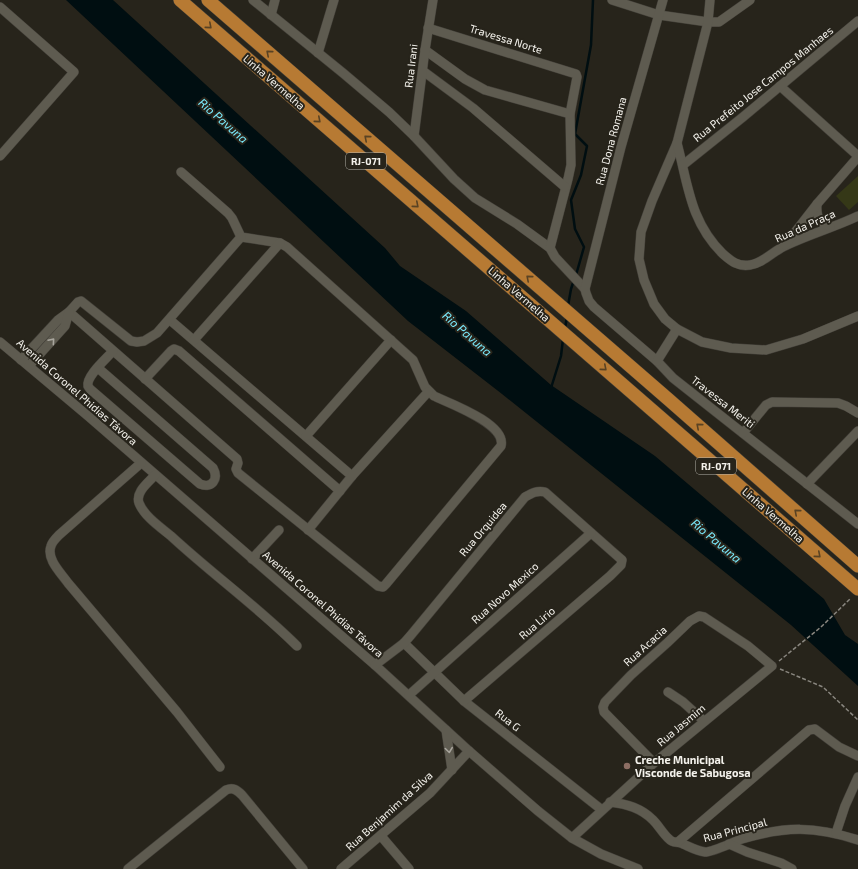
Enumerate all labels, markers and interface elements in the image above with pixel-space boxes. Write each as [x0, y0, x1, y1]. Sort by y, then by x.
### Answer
one-way arrow [205, 21, 212, 28]
street label: Travessa Norte [468, 21, 544, 56]
street label: Rua Prefeito Jose Campos Manhaes [690, 23, 836, 144]
street label: Rua Irani [401, 43, 420, 89]
street label: Linha Vermelha [241, 51, 308, 112]
one-way arrow [266, 51, 274, 58]
water label: Rio Pavuna [196, 95, 251, 146]
street label: Rua Dona Romana [592, 95, 629, 187]
one-way arrow [313, 115, 321, 122]
one-way arrow [365, 136, 372, 143]
road number: RJ-071 [346, 153, 386, 169]
one-way arrow [412, 200, 419, 207]
street label: Rua da Praça [773, 206, 837, 246]
street label: Linha Vermelha [486, 263, 553, 324]
one-way arrow [526, 276, 534, 283]
water label: Rio Pavuna [440, 308, 495, 359]
street label: Avenida Coronel Phidias Távora [14, 336, 140, 447]
one-way arrow [47, 338, 54, 346]
one-way arrow [600, 364, 607, 371]
street label: Travessa Meriti [689, 373, 758, 430]
one-way arrow [697, 424, 704, 431]
road number: RJ-071 [696, 458, 736, 474]
street label: Linha Vermelha [740, 484, 807, 545]
street label: Rua Orquidea [456, 499, 509, 558]
one-way arrow [794, 510, 802, 517]
water label: Rio Pavuna [689, 515, 744, 565]
street label: Avenida Coronel Phidias Távora [260, 548, 386, 659]
one-way arrow [814, 550, 821, 557]
street label: Rua Novo Mexico [469, 559, 541, 626]
street label: Rua Lirio [516, 603, 557, 642]
street label: Rua Acacia [620, 623, 669, 668]
street label: Rua Jasmim [654, 701, 707, 748]
street label: Rua G [493, 706, 524, 734]
one-way arrow [444, 747, 453, 753]
place label: Creche Municipal Visconde de Sabugosa [635, 753, 751, 779]
marker: Creche Municipal Visconde de Sabugosa [622, 761, 632, 771]
street label: Rua Benjamim da Silva [343, 768, 435, 854]
street label: Rua Principal [702, 815, 769, 844]

